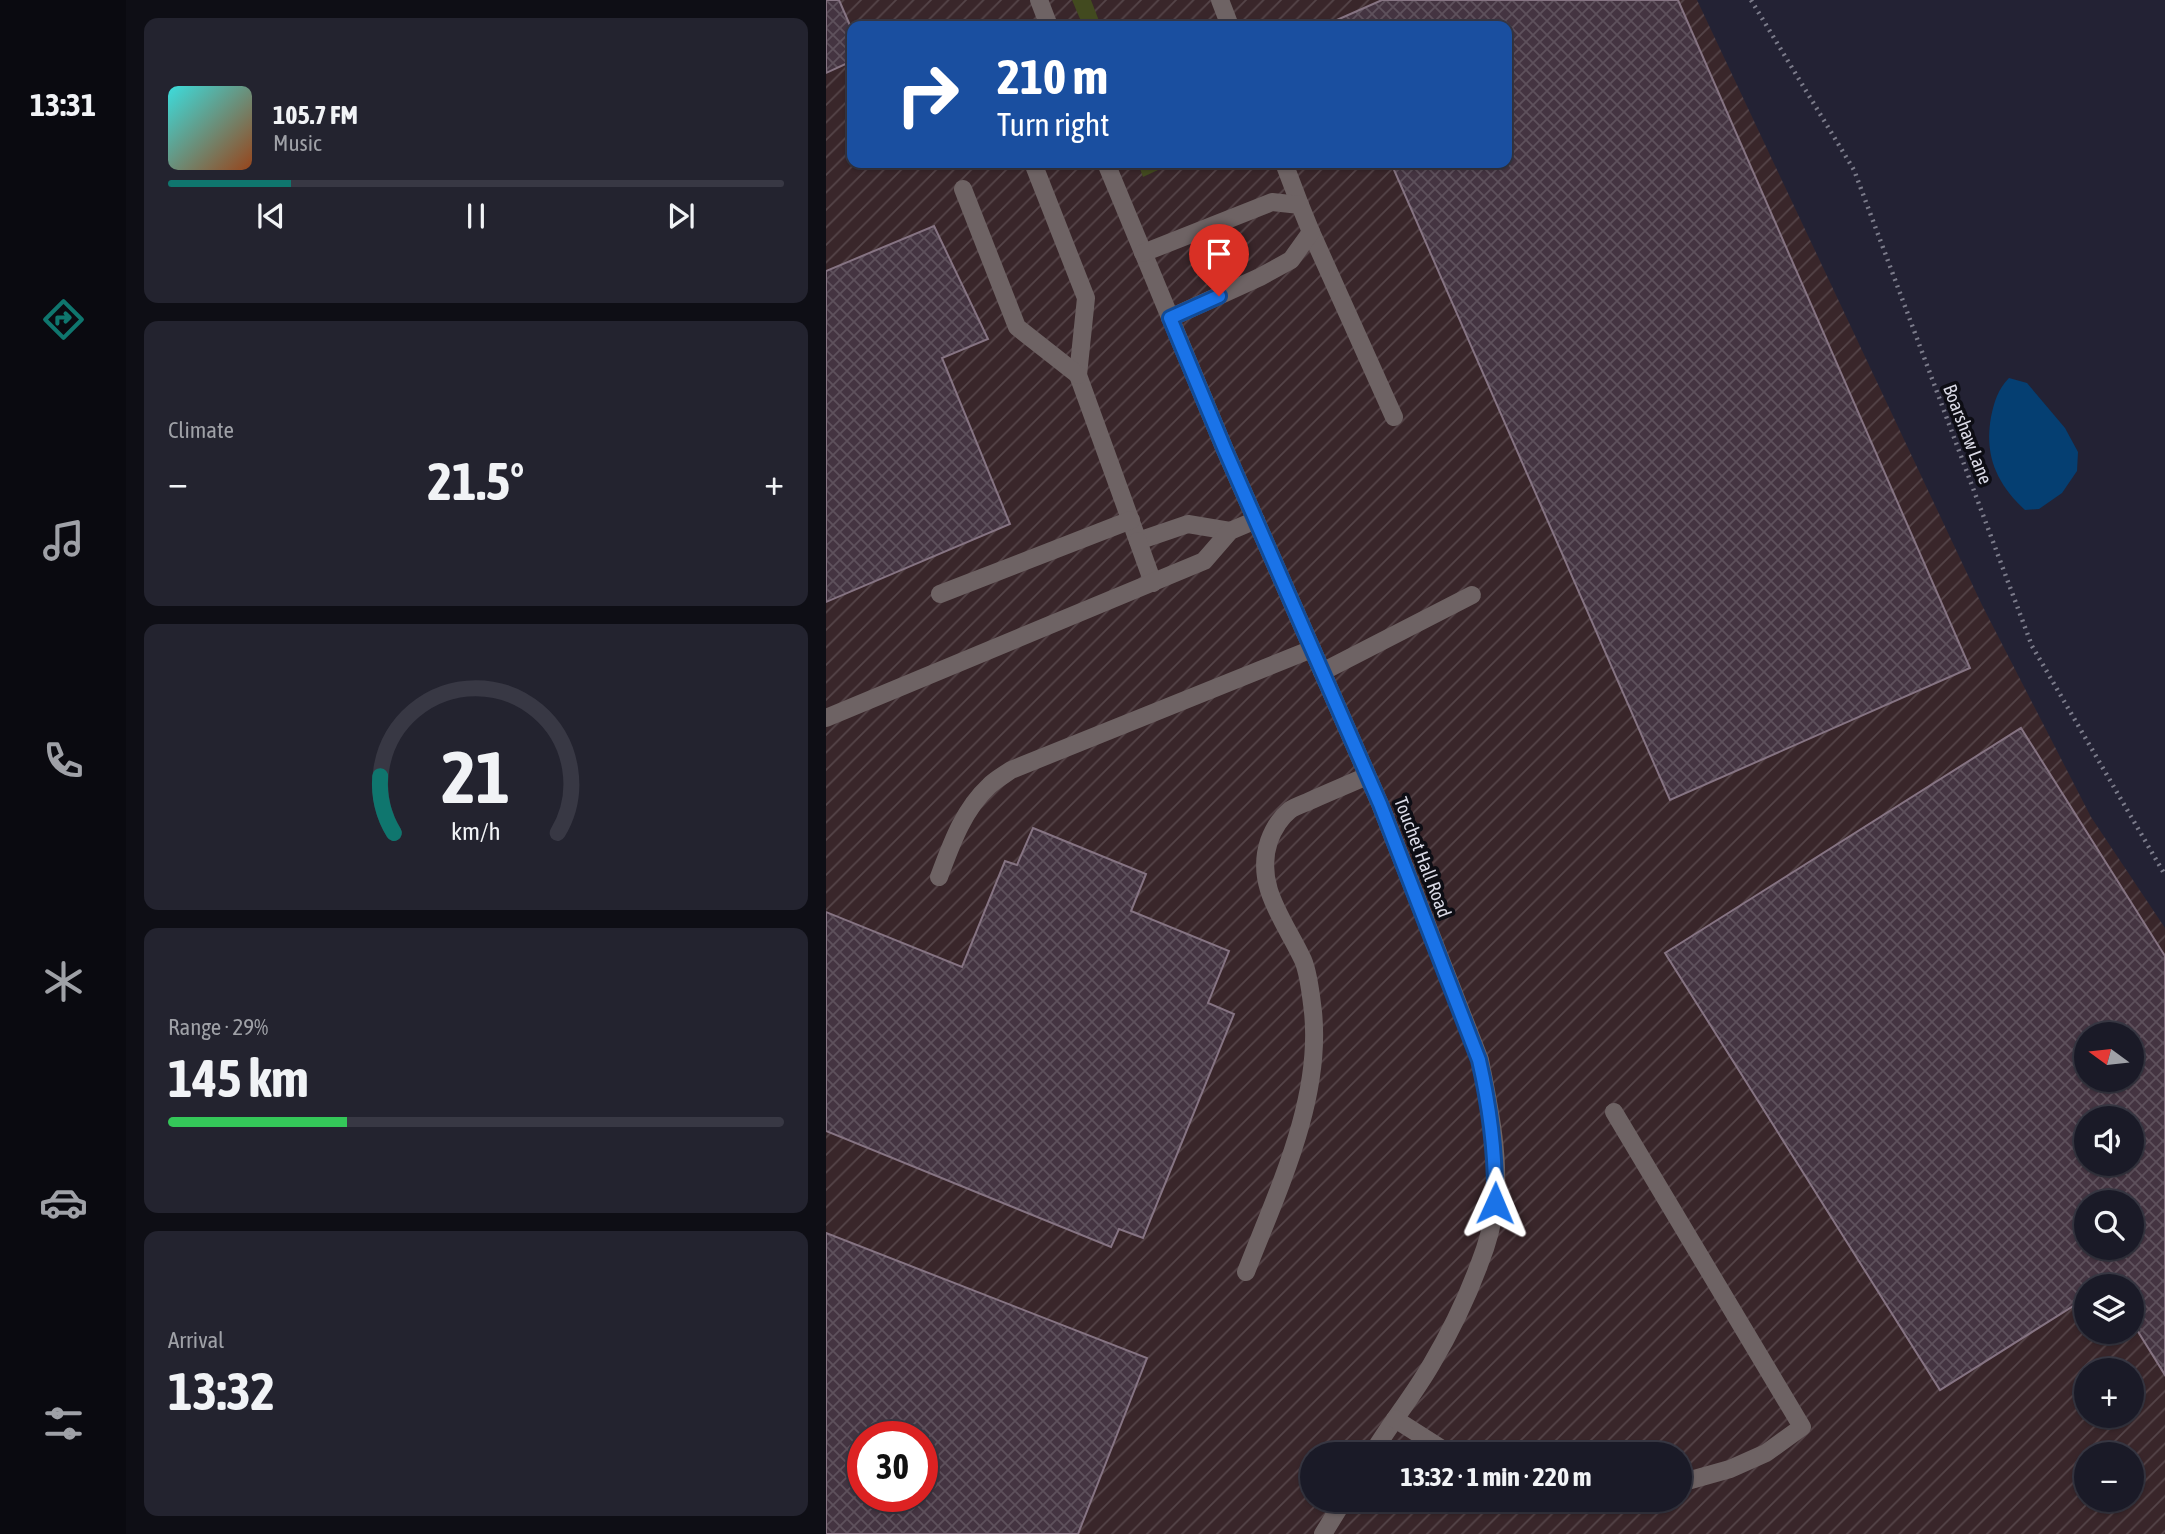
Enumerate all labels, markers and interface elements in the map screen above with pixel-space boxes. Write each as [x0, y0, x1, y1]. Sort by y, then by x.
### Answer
text: 210 m [997, 48, 1108, 104]
icon: right [882, 49, 973, 140]
text: 13:31 [30, 86, 96, 123]
text: 105.7 FM [273, 100, 358, 130]
text: Turn right [997, 106, 1110, 143]
text: Music [273, 130, 321, 156]
icon: previous [252, 197, 290, 235]
icon: pause [457, 197, 495, 235]
icon: next [662, 197, 700, 235]
pin [1189, 224, 1249, 296]
icon: arrive [1200, 235, 1238, 273]
icon: directions [39, 295, 88, 344]
street label: Boarshaw Lane [1939, 381, 1997, 487]
text: Climate [168, 417, 234, 443]
text: 21.5° [428, 451, 524, 511]
text: − [168, 460, 188, 503]
text: + [764, 460, 784, 503]
icon: music [39, 516, 88, 565]
text: 21 [442, 735, 510, 818]
icon: phone [39, 736, 88, 785]
street label: Touchet Hall Road [1390, 794, 1456, 920]
text: km/h [451, 817, 501, 845]
icon: climate [39, 957, 88, 1006]
text: Range · 29% [168, 1014, 268, 1040]
north arrow [2074, 1022, 2144, 1092]
map controls [2074, 1022, 2144, 1512]
text: 145 km [168, 1048, 309, 1108]
button: sound [2074, 1106, 2144, 1176]
position arrow [1458, 1166, 1532, 1240]
icon: car [39, 1178, 88, 1227]
button: search [2074, 1190, 2144, 1260]
button: layers [2074, 1274, 2144, 1344]
text: Arrival [168, 1327, 224, 1353]
button: + [2074, 1358, 2144, 1428]
text: 13:32 [168, 1361, 275, 1421]
icon: filters [39, 1399, 88, 1448]
speed limit sign: 30 [847, 1421, 938, 1512]
button: − [2074, 1442, 2144, 1512]
text: 13:32 · 1 min · 220 m [1401, 1462, 1591, 1492]

